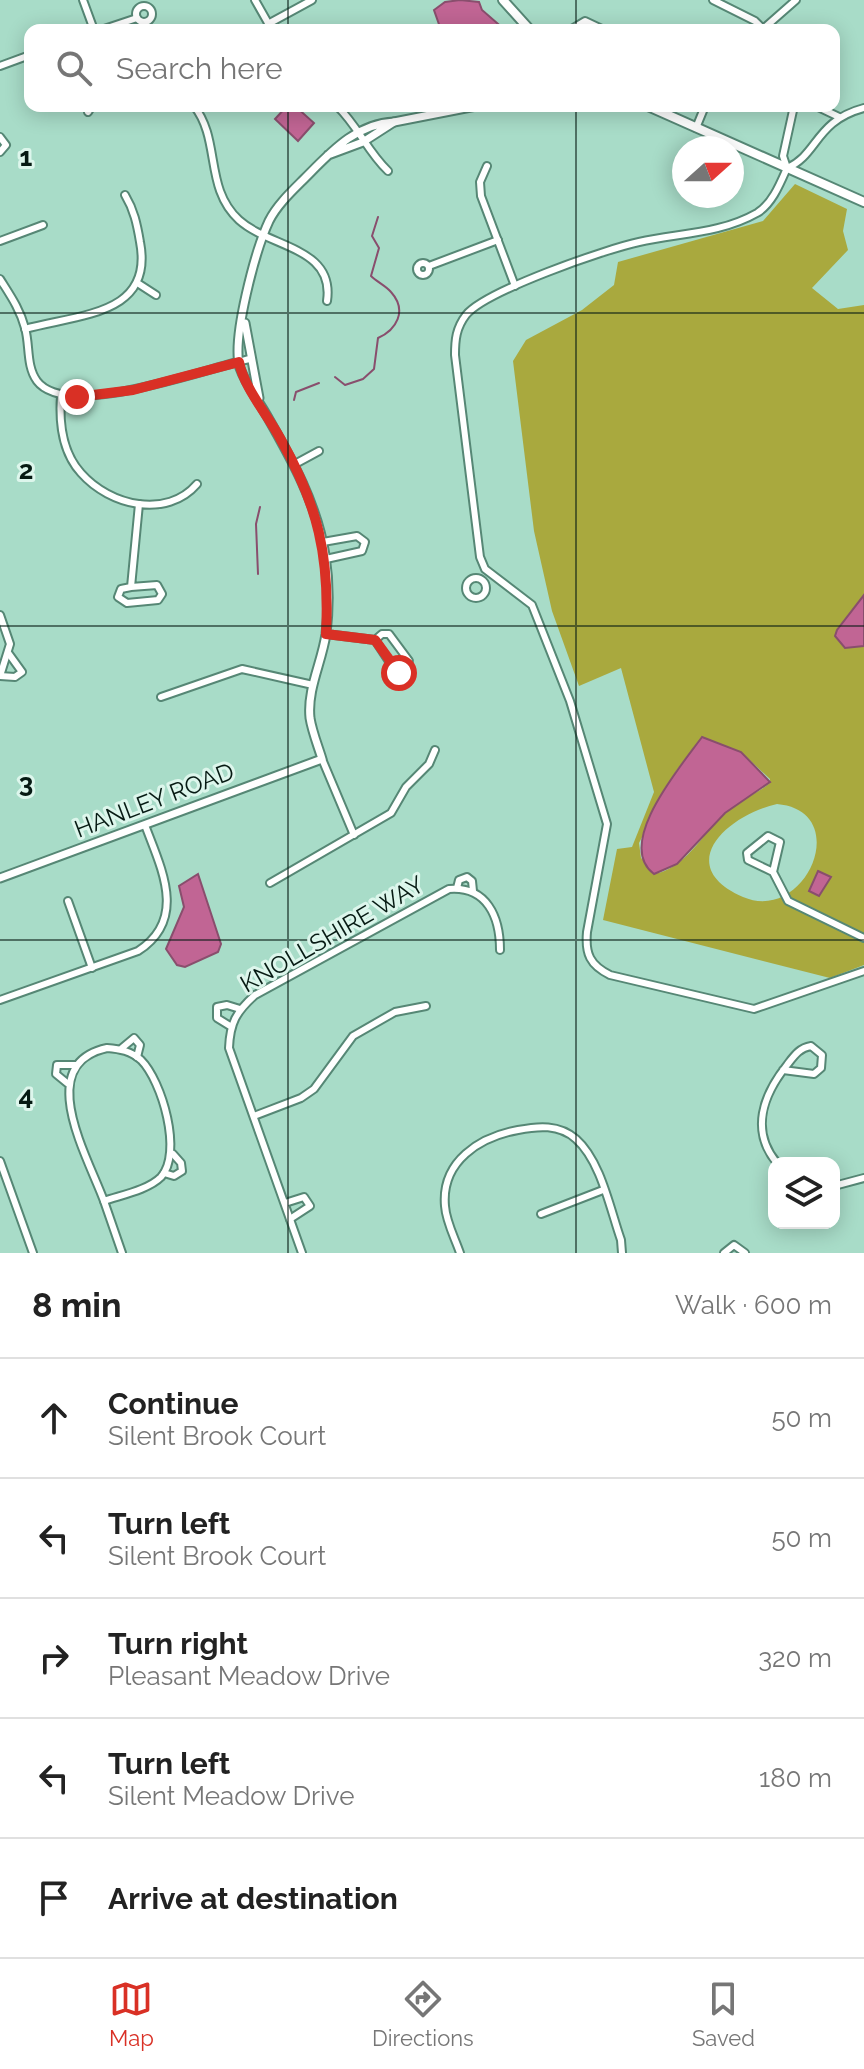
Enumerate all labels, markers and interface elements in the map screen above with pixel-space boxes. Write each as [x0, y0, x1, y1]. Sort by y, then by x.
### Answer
search box [24, 24, 840, 112]
icon: search [52, 46, 96, 90]
text: Search here [116, 51, 283, 86]
north arrow [672, 136, 744, 208]
text: 1 [20, 142, 33, 172]
route end [59, 379, 95, 415]
text: 2 [19, 455, 33, 485]
route start [381, 655, 417, 691]
street label: HANLEY ROAD [70, 756, 238, 844]
text: 3 [19, 768, 33, 798]
street label: KNOLLSHIRE WAY [235, 869, 429, 998]
text: 4 [19, 1081, 33, 1111]
map controls [768, 1157, 840, 1229]
button: layers [768, 1157, 840, 1229]
text: 8 min [32, 1285, 122, 1325]
text: Walk · 600 m [675, 1290, 832, 1320]
text: Continue [108, 1386, 239, 1421]
icon: ahead [32, 1396, 76, 1440]
text: 50 m [771, 1403, 832, 1433]
text: Silent Brook Court [108, 1421, 326, 1451]
text: Turn left [108, 1506, 230, 1541]
icon: left [32, 1516, 76, 1560]
text: 50 m [771, 1523, 832, 1553]
text: Silent Brook Court [108, 1541, 326, 1571]
text: Turn right [108, 1626, 248, 1661]
icon: right [32, 1636, 76, 1680]
text: 320 m [758, 1643, 832, 1673]
text: Pleasant Meadow Drive [108, 1661, 390, 1691]
text: Turn left [108, 1746, 230, 1781]
icon: left [32, 1756, 76, 1800]
text: 180 m [759, 1763, 832, 1793]
text: Silent Meadow Drive [108, 1781, 354, 1811]
icon: arrive [32, 1876, 76, 1920]
text: Arrive at destination [108, 1881, 398, 1916]
tab: Map [109, 1977, 154, 2051]
tab: Directions [372, 1977, 474, 2051]
tab: Saved [692, 1977, 755, 2051]

